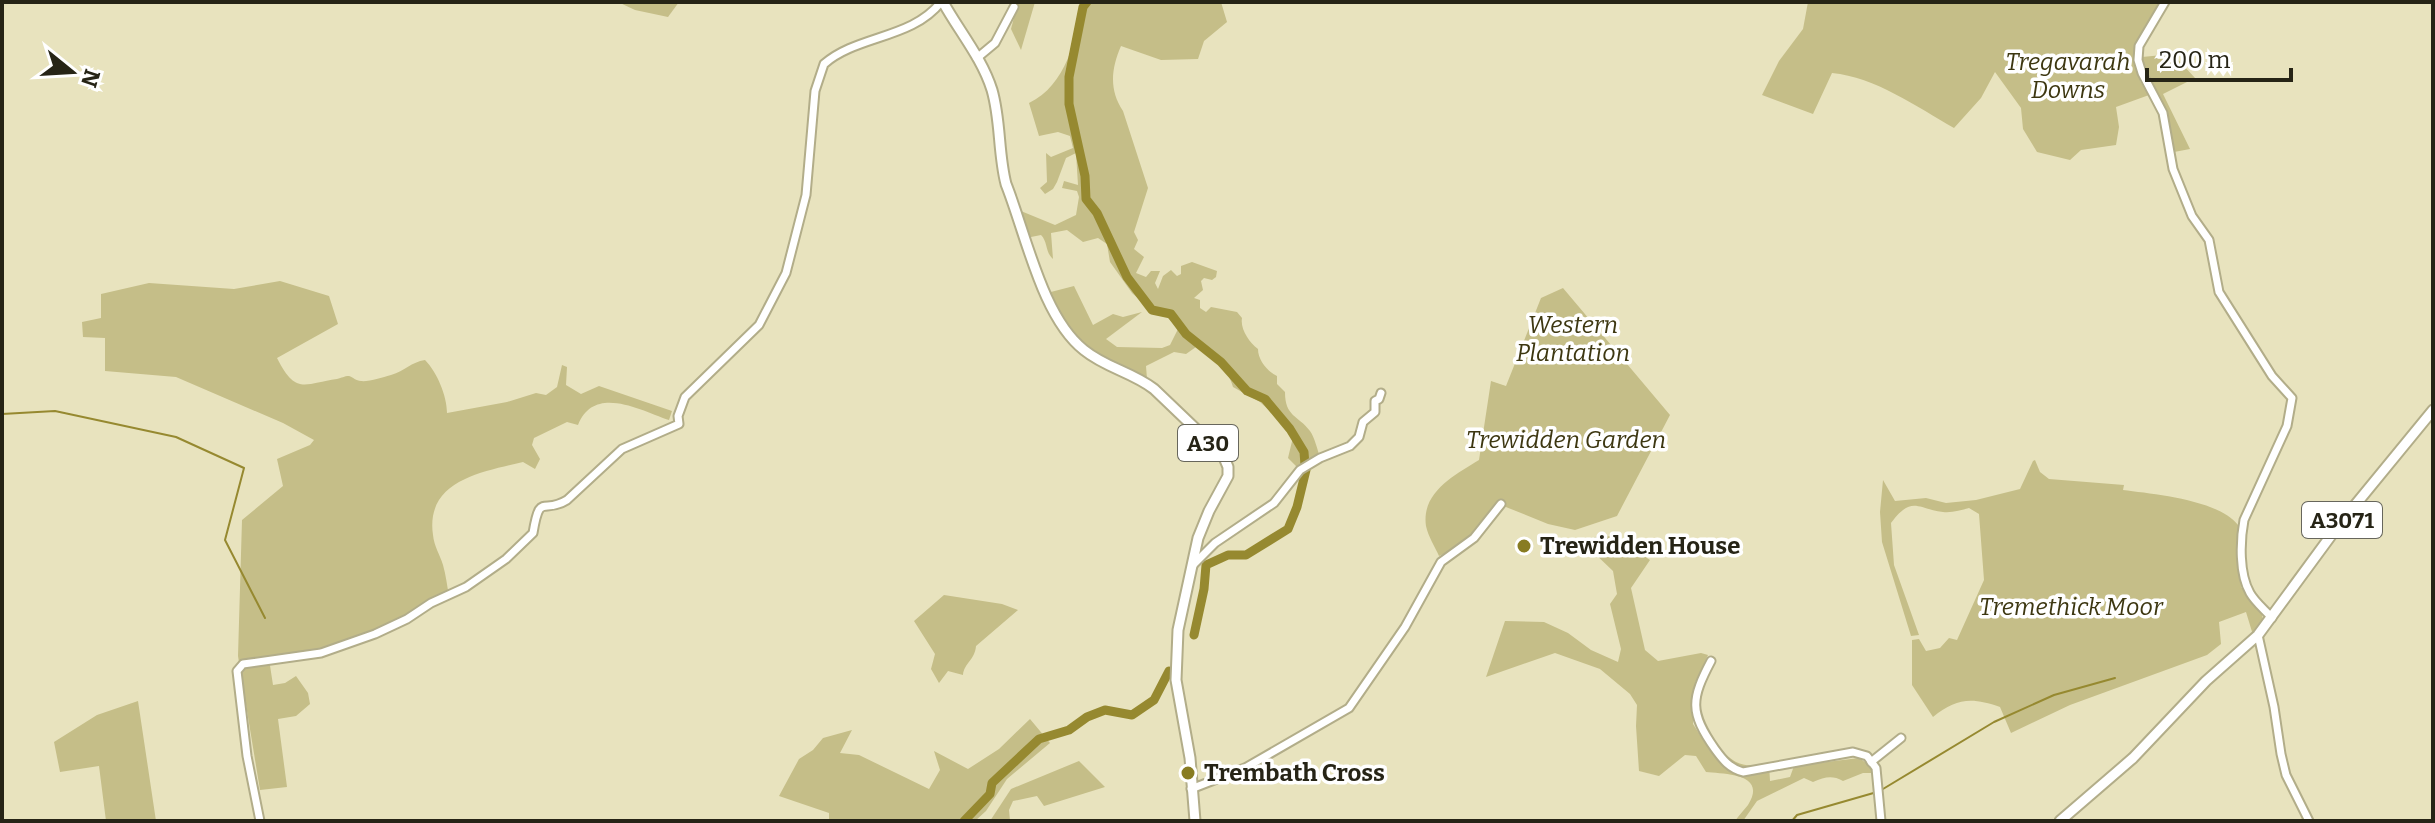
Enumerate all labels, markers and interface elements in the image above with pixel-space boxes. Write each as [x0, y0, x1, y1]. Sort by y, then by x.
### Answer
north arrow [32, 32, 112, 112]
scale bar [2147, 32, 2291, 82]
text: 200 m [2159, 46, 2231, 74]
park label: Tregavarah Downs [2006, 48, 2130, 104]
text: N [75, 66, 106, 90]
park label: Western Plantation [1516, 311, 1630, 367]
road number: A30 [1178, 425, 1238, 461]
park label: Trewidden Garden [1466, 426, 1666, 454]
road number: A3071 [2302, 502, 2382, 538]
place label: Trewidden House [1540, 532, 1740, 560]
marker: Trewidden House [1515, 537, 1533, 555]
park label: Tremethick Moor [1979, 593, 2164, 621]
place label: Trembath Cross [1204, 759, 1385, 787]
marker: Trembath Cross [1179, 764, 1197, 782]

